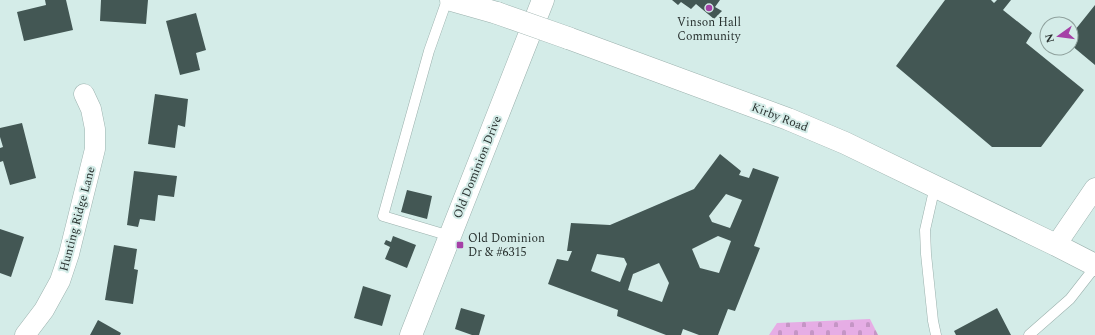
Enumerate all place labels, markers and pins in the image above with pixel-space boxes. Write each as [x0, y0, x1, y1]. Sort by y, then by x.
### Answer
marker: Vinson Hall Community [704, 3, 714, 13]
place label: Vinson Hall Community [677, 13, 742, 46]
place label: Old Dominion Dr & #6315 [468, 229, 545, 262]
marker: Old Dominion Dr & #6315 [455, 240, 465, 250]

